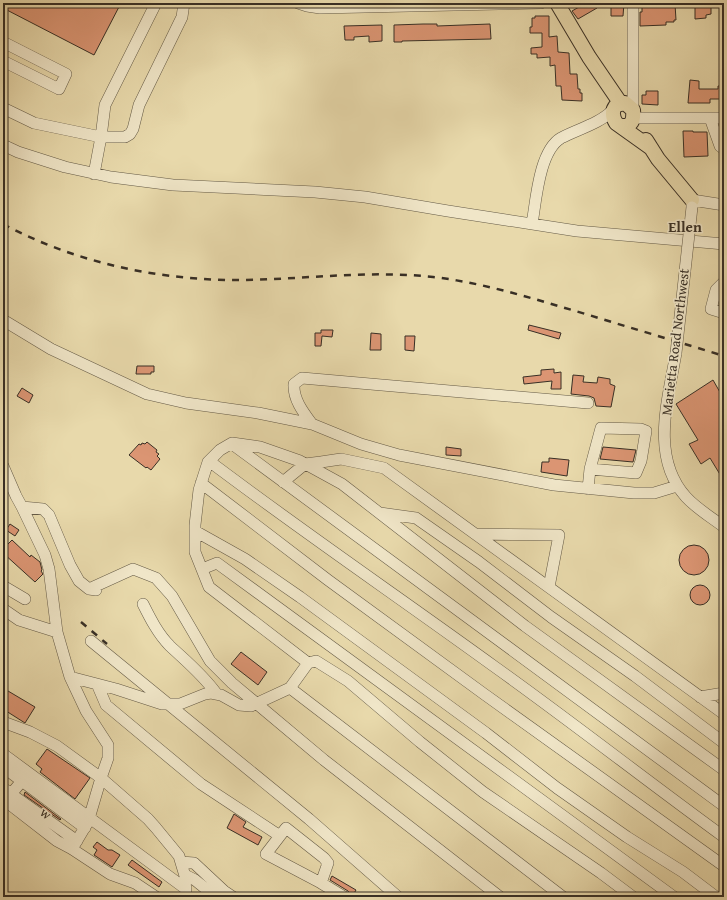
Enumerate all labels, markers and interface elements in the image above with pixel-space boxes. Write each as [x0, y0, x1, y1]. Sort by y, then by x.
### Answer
district label: Ellen [668, 216, 702, 237]
street label: Marietta Road Northwest [656, 267, 694, 417]
street label: w [36, 802, 56, 824]

